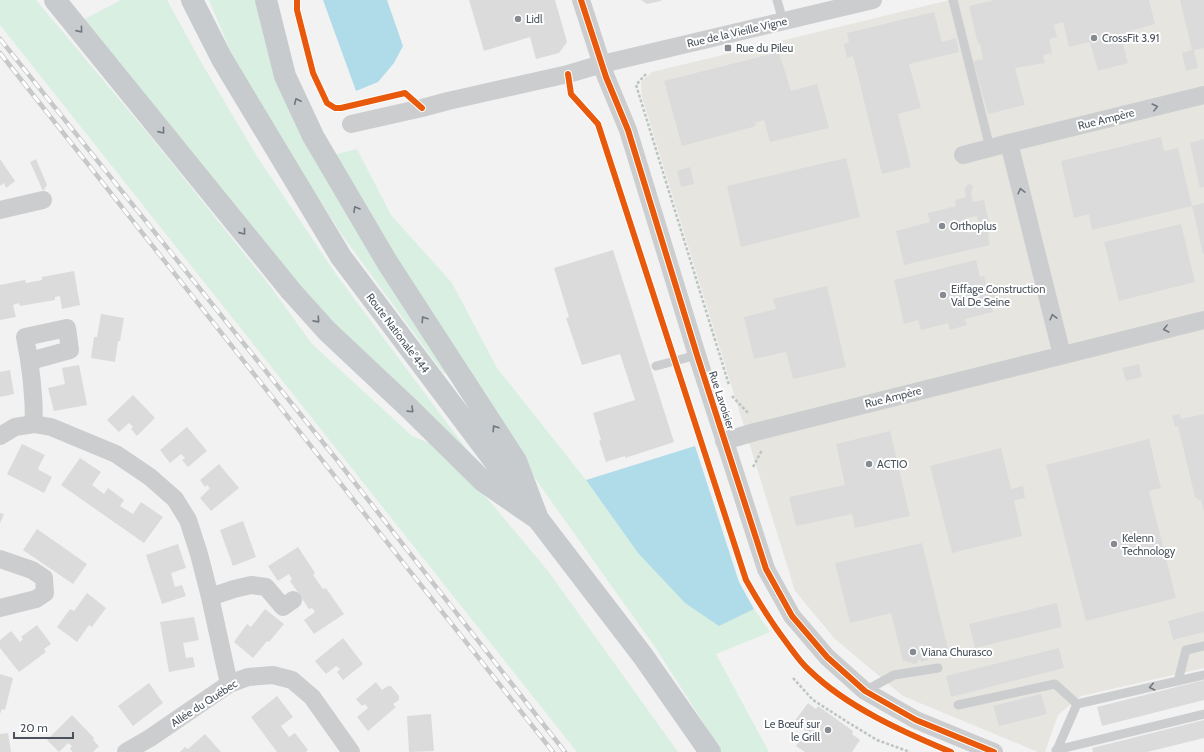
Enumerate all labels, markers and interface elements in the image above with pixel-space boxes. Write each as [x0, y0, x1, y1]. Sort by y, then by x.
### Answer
place label: Lidl [526, 12, 543, 26]
marker: Lidl [513, 14, 523, 24]
street label: Rue de la Vieille Vigne [686, 14, 789, 50]
one-way arrow [75, 26, 82, 33]
place label: CrossFit 3.91 [1102, 31, 1159, 45]
marker: CrossFit 3.91 [1089, 33, 1099, 43]
place label: Rue du Pileu [736, 41, 793, 55]
marker: Rue du Pileu [723, 43, 733, 53]
one-way arrow [294, 98, 302, 105]
one-way arrow [1151, 103, 1158, 112]
street label: Rue Ampère [1076, 105, 1136, 133]
one-way arrow [157, 127, 164, 134]
one-way arrow [1017, 188, 1025, 194]
one-way arrow [353, 206, 360, 213]
place label: Orthoplus [950, 219, 997, 233]
marker: Orthoplus [937, 221, 947, 231]
one-way arrow [239, 228, 246, 235]
place label: Eiffage Construction Val De Seine [951, 282, 1045, 309]
street label: Route Nationale°444 [363, 290, 433, 376]
marker: Eiffage Construction Val De Seine [938, 290, 948, 300]
one-way arrow [1049, 314, 1057, 320]
one-way arrow [313, 316, 320, 323]
one-way arrow [421, 316, 429, 323]
one-way arrow [1163, 324, 1170, 333]
street label: Rue Lavoisier [706, 369, 738, 432]
street label: Rue Ampère [863, 383, 923, 411]
one-way arrow [406, 405, 414, 413]
one-way arrow [492, 426, 499, 433]
place label: ACTIO [877, 457, 908, 471]
marker: ACTIO [864, 459, 874, 469]
place label: Kelenn Technology [1122, 531, 1176, 558]
marker: Kelenn Technology [1109, 539, 1119, 549]
place label: Viana Churasco [921, 645, 992, 659]
marker: Viana Churasco [908, 647, 918, 657]
street label: Allée du Québec [168, 676, 240, 730]
one-way arrow [1149, 682, 1156, 690]
scale bar [14, 714, 73, 740]
place label: Le Bœuf sur le Grill [764, 717, 821, 744]
text: 20 m [20, 720, 48, 735]
marker: Le Bœuf sur le Grill [823, 725, 833, 735]

